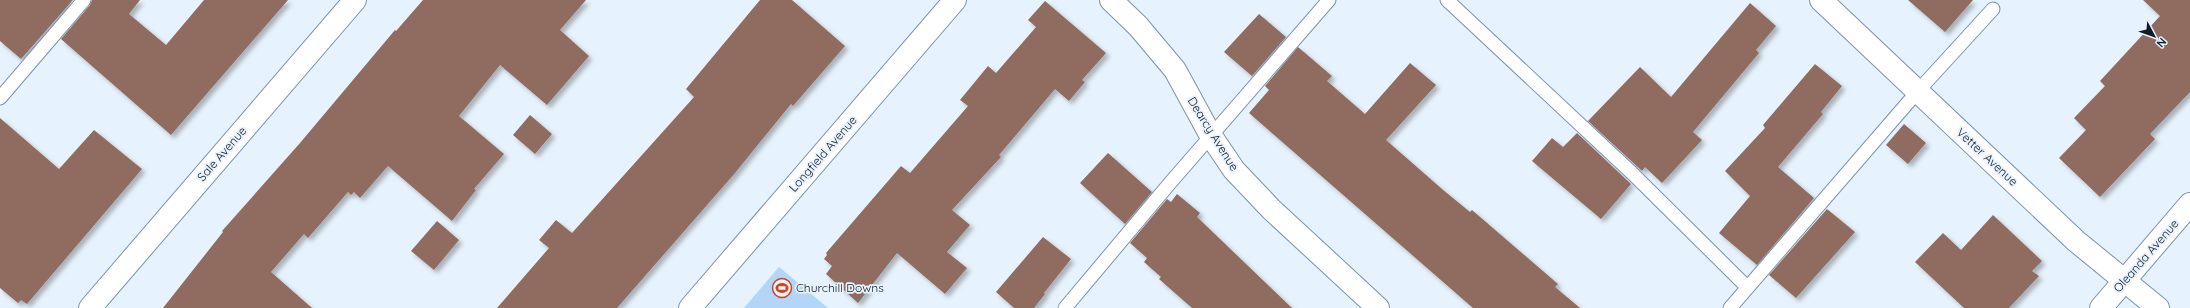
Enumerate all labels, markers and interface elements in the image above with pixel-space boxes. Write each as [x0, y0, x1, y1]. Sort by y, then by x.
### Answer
north arrow [2134, 16, 2174, 56]
text: N [2154, 35, 2169, 50]
street label: Dearcy Avenue [1185, 94, 1242, 174]
street label: Longfield Avenue [785, 112, 860, 195]
street label: Sale Avenue [194, 123, 250, 184]
street label: Vetter Avenue [1954, 124, 2021, 189]
street label: Oleanda Avenue [2110, 216, 2182, 295]
sports icon: Churchill Downs [771, 277, 793, 299]
place label: Churchill Downs [796, 280, 884, 295]

